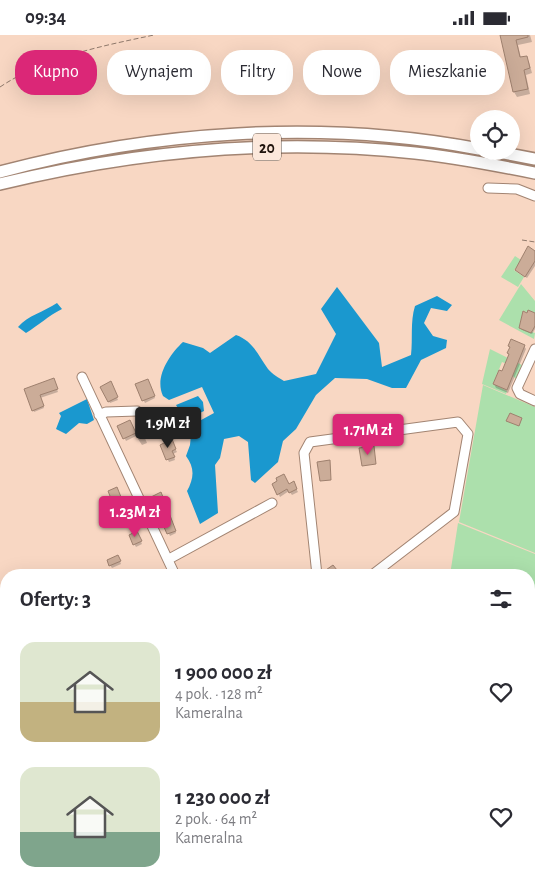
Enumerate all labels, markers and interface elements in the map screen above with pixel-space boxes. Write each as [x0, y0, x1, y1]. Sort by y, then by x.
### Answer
text: 09:34 [25, 8, 66, 27]
chip: Kupno [15, 50, 97, 95]
chip: Wynajem [107, 50, 211, 95]
chip: Filtry [221, 50, 293, 95]
chip: Nowe [303, 50, 380, 95]
chip: Mieszkanie [390, 50, 505, 95]
map controls [470, 110, 520, 160]
button: locate [470, 110, 520, 160]
road number: 20 [253, 133, 281, 160]
pin: 1.9M zł [122, 407, 214, 449]
pin: 1.71M zł [316, 413, 420, 456]
text: 1.9M zł [146, 415, 190, 431]
text: 1.71M zł [344, 422, 392, 438]
pin: 1.23M zł [83, 495, 187, 538]
text: 1.23M zł [110, 504, 160, 520]
icon: filters [487, 585, 515, 613]
text: Oferty: 3 [20, 589, 91, 610]
icon: home [60, 662, 120, 722]
text: 1 900 000 zł [175, 662, 272, 683]
icon: heart [487, 678, 515, 706]
text: 4 pok. · 128 m² [175, 686, 263, 702]
text: Kameralna [175, 705, 243, 721]
icon: home [60, 787, 120, 847]
text: 1 230 000 zł [175, 787, 270, 808]
icon: heart [487, 803, 515, 831]
text: 2 pok. · 64 m² [175, 811, 257, 827]
text: Kameralna [175, 830, 243, 846]

